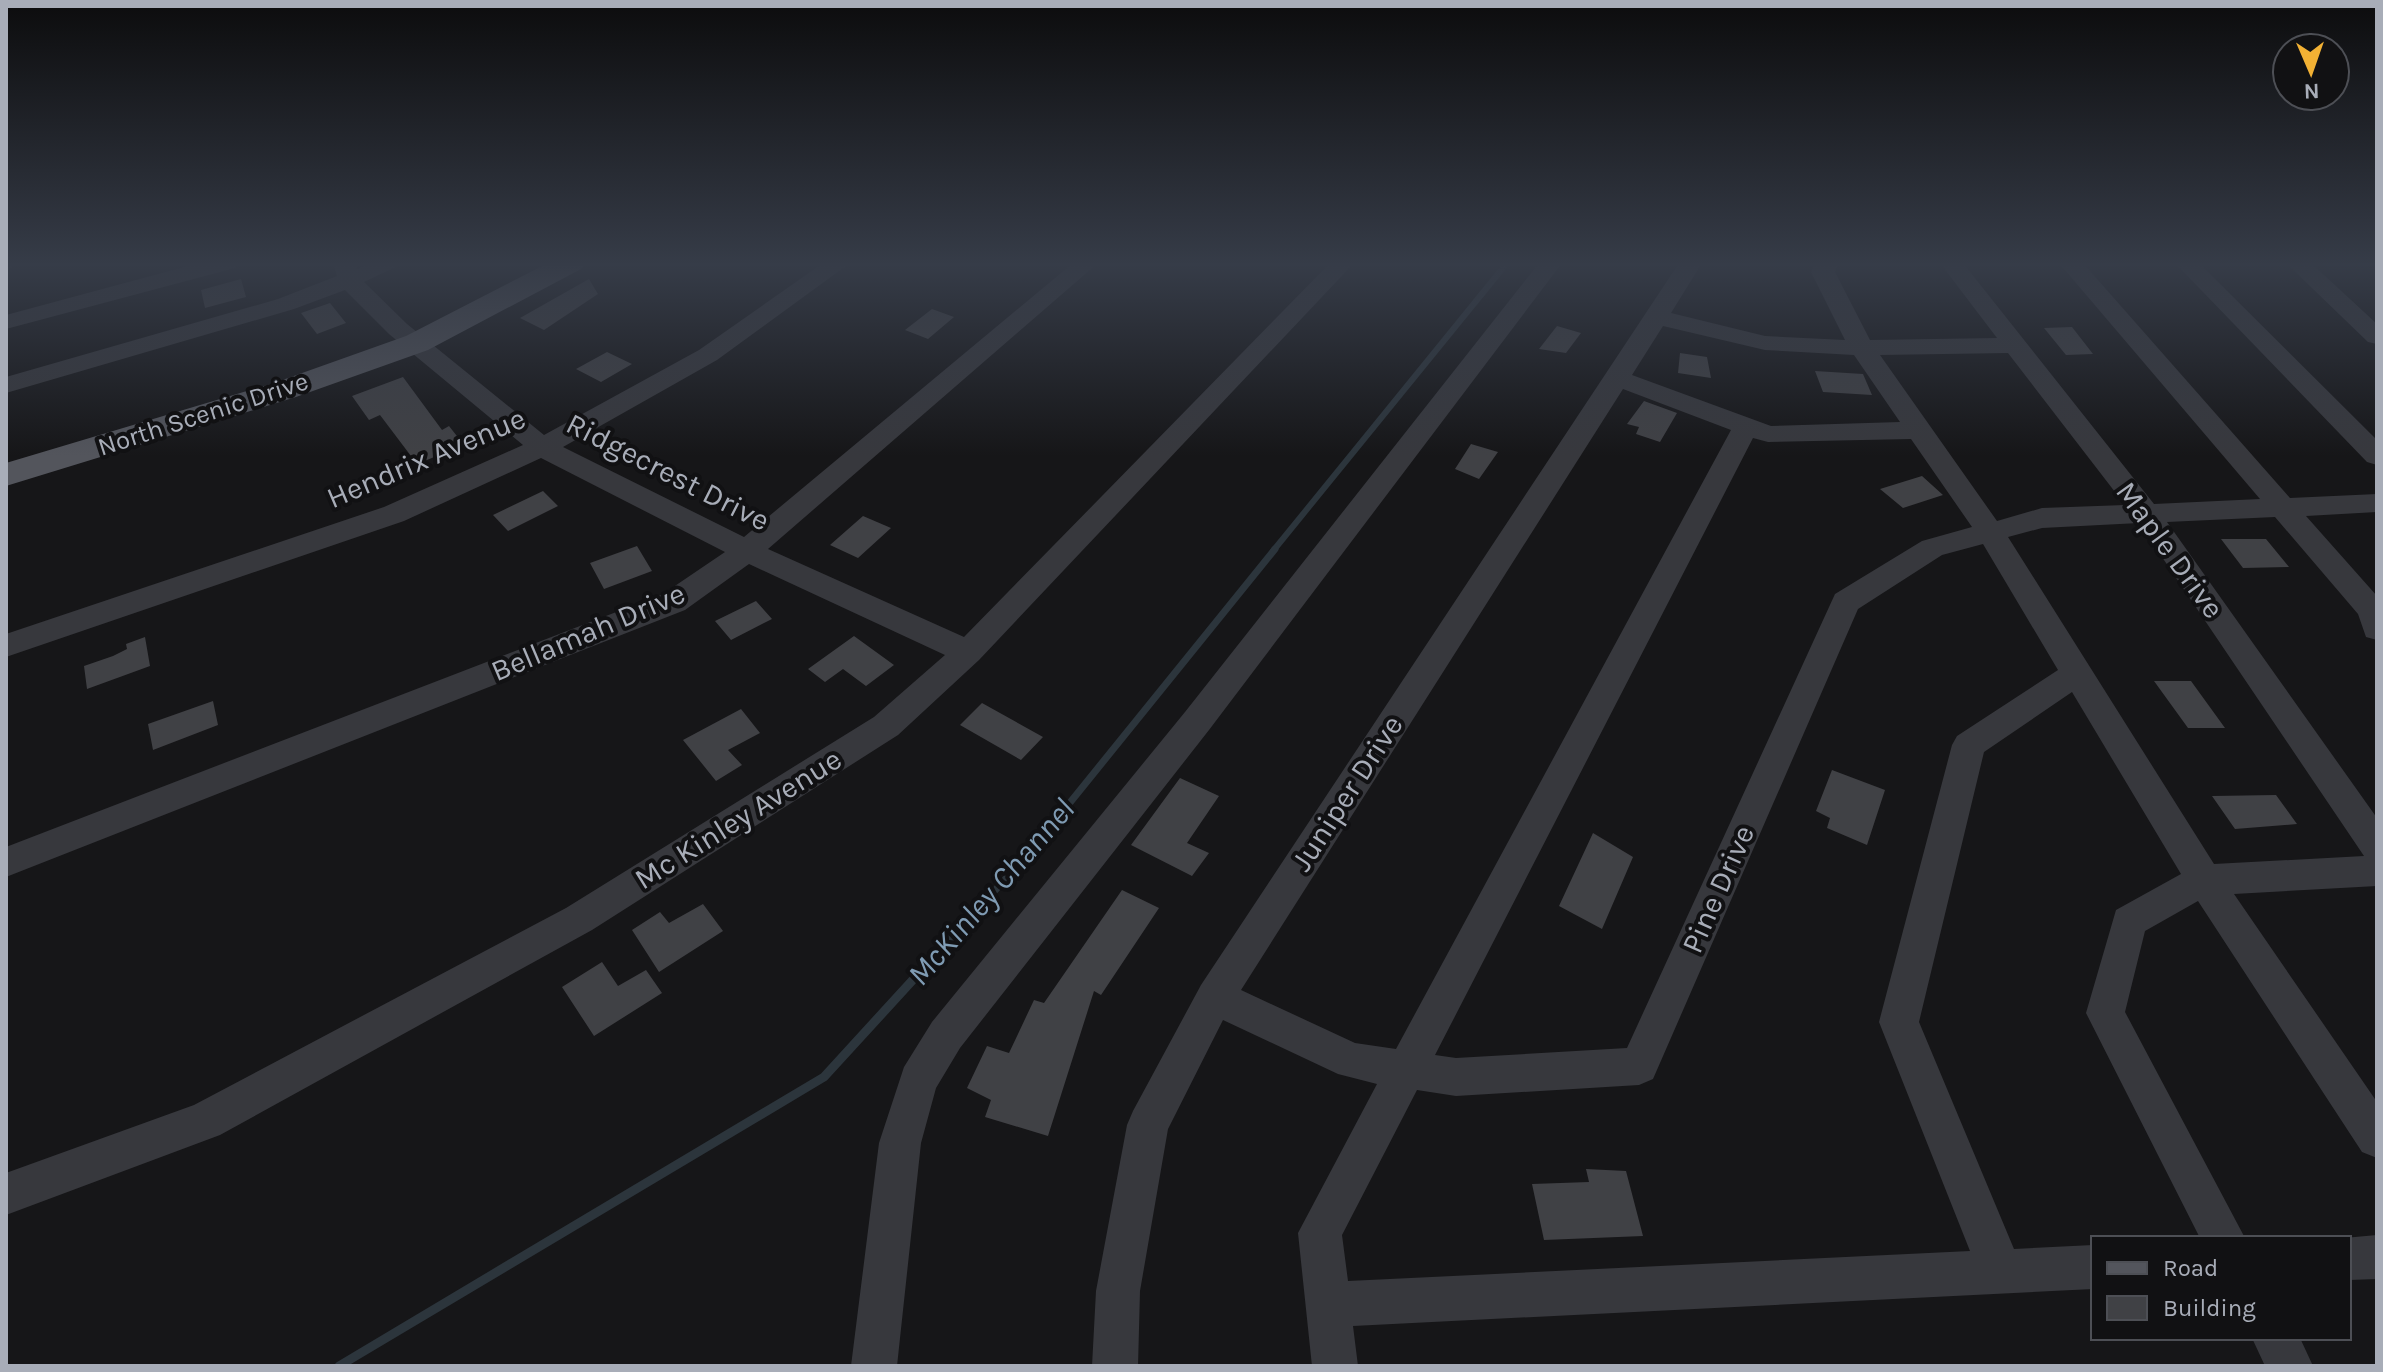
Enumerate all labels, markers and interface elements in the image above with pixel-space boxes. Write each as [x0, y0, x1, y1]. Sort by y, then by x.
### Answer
north arrow [2271, 32, 2351, 112]
text: N [2303, 78, 2320, 104]
street label: North Scenic Drive [94, 365, 312, 463]
street label: Hendrix Avenue [321, 400, 531, 516]
street label: Ridgecrest Drive [560, 405, 776, 539]
street label: Maple Drive [2108, 475, 2232, 625]
street label: Bellamah Drive [486, 575, 690, 689]
street label: Juniper Drive [1283, 708, 1411, 878]
street label: Mc Kinley Avenue [628, 741, 848, 897]
water label: McKinley Channel [900, 791, 1082, 993]
street label: Pine Drive [1674, 819, 1762, 959]
legend [2091, 1236, 2351, 1340]
text: Road [2163, 1254, 2218, 1282]
text: Building [2163, 1294, 2256, 1322]

